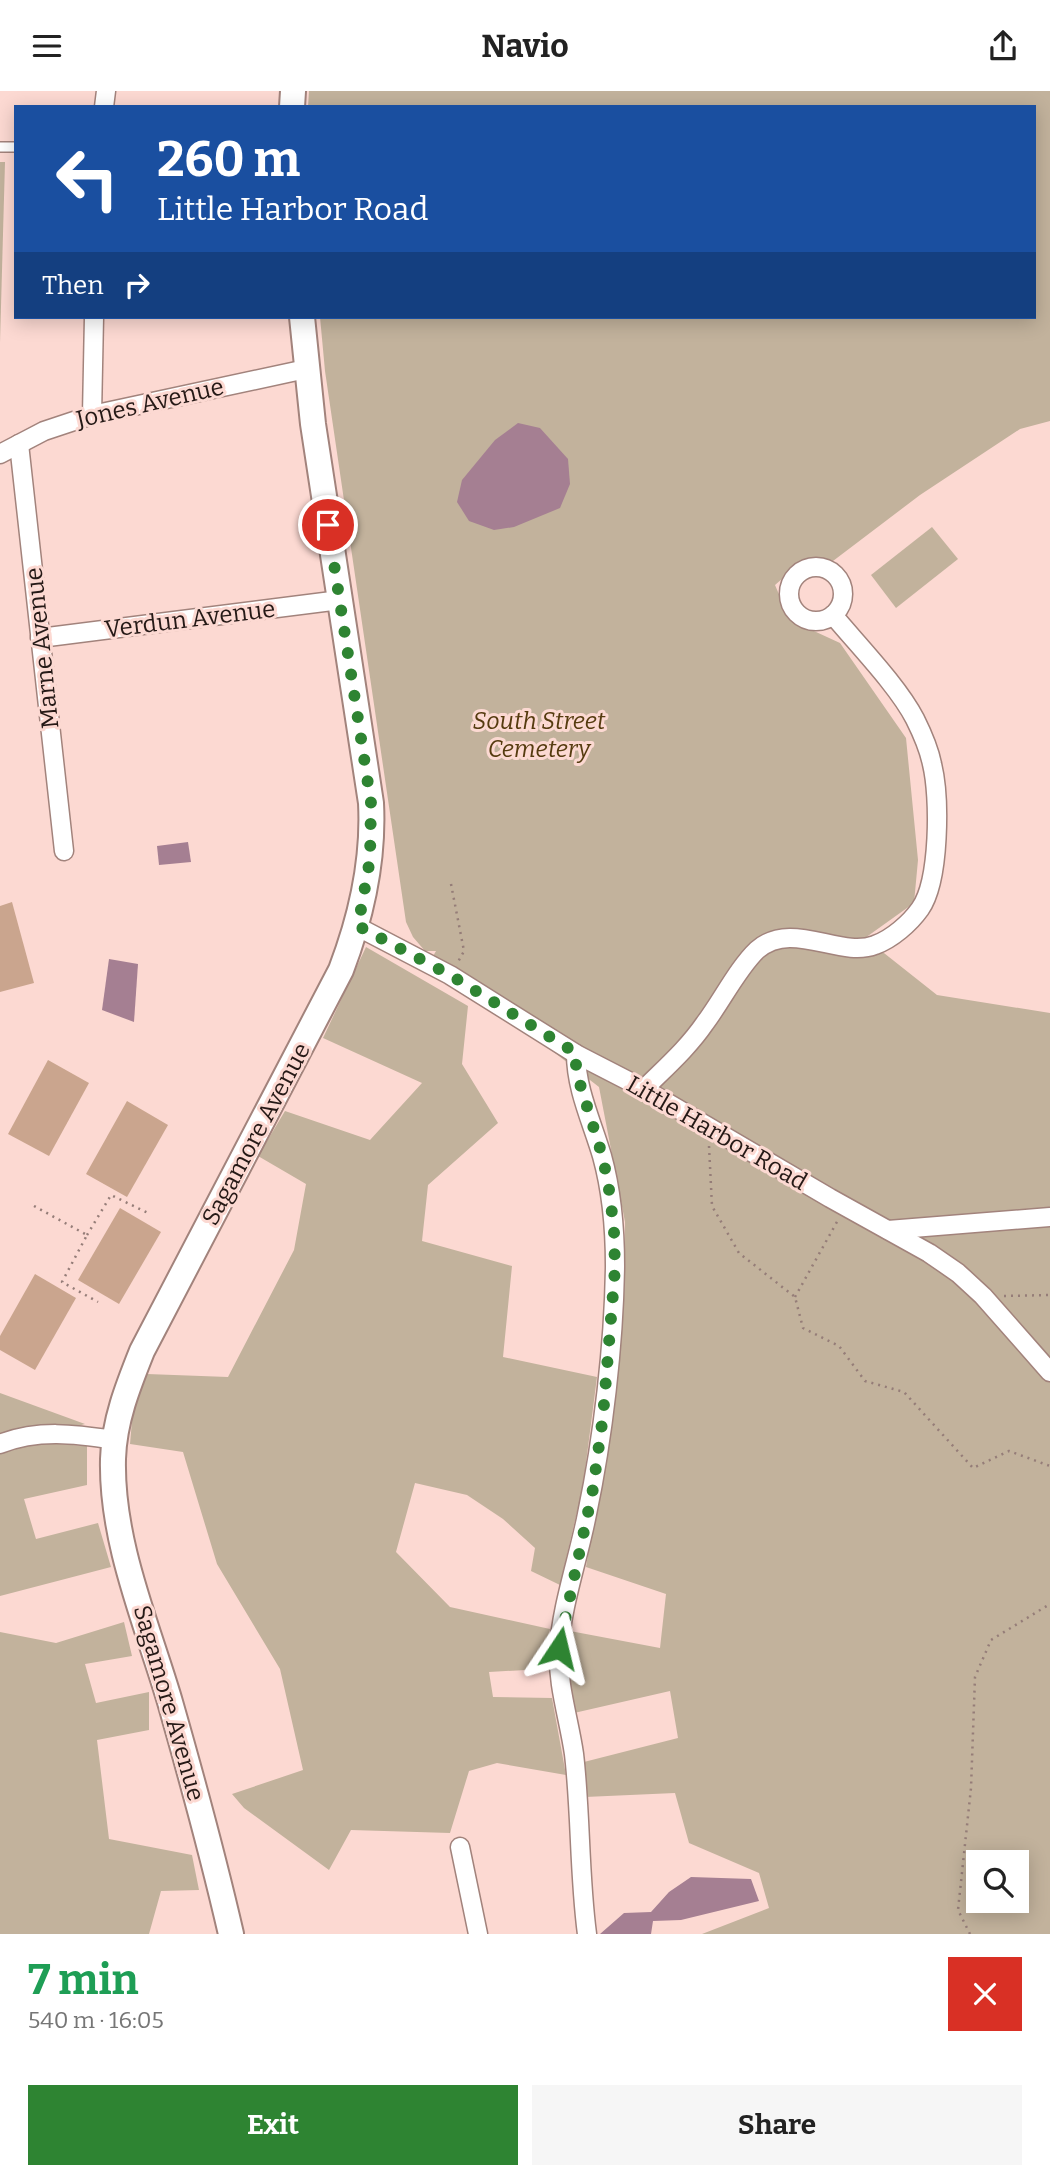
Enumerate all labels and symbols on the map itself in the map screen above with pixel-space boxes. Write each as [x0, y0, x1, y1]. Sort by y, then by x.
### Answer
street label: Jones Avenue [73, 372, 226, 434]
pin [298, 495, 358, 555]
street label: Marne Avenue [20, 566, 64, 730]
street label: Verdun Avenue [103, 595, 277, 643]
park label: South Street Cemetery [473, 707, 606, 763]
street label: Sagamore Avenue [196, 1038, 316, 1230]
street label: Little Harbor Road [622, 1070, 812, 1196]
street label: Sagamore Avenue [128, 1602, 210, 1804]
position arrow [522, 1611, 596, 1685]

